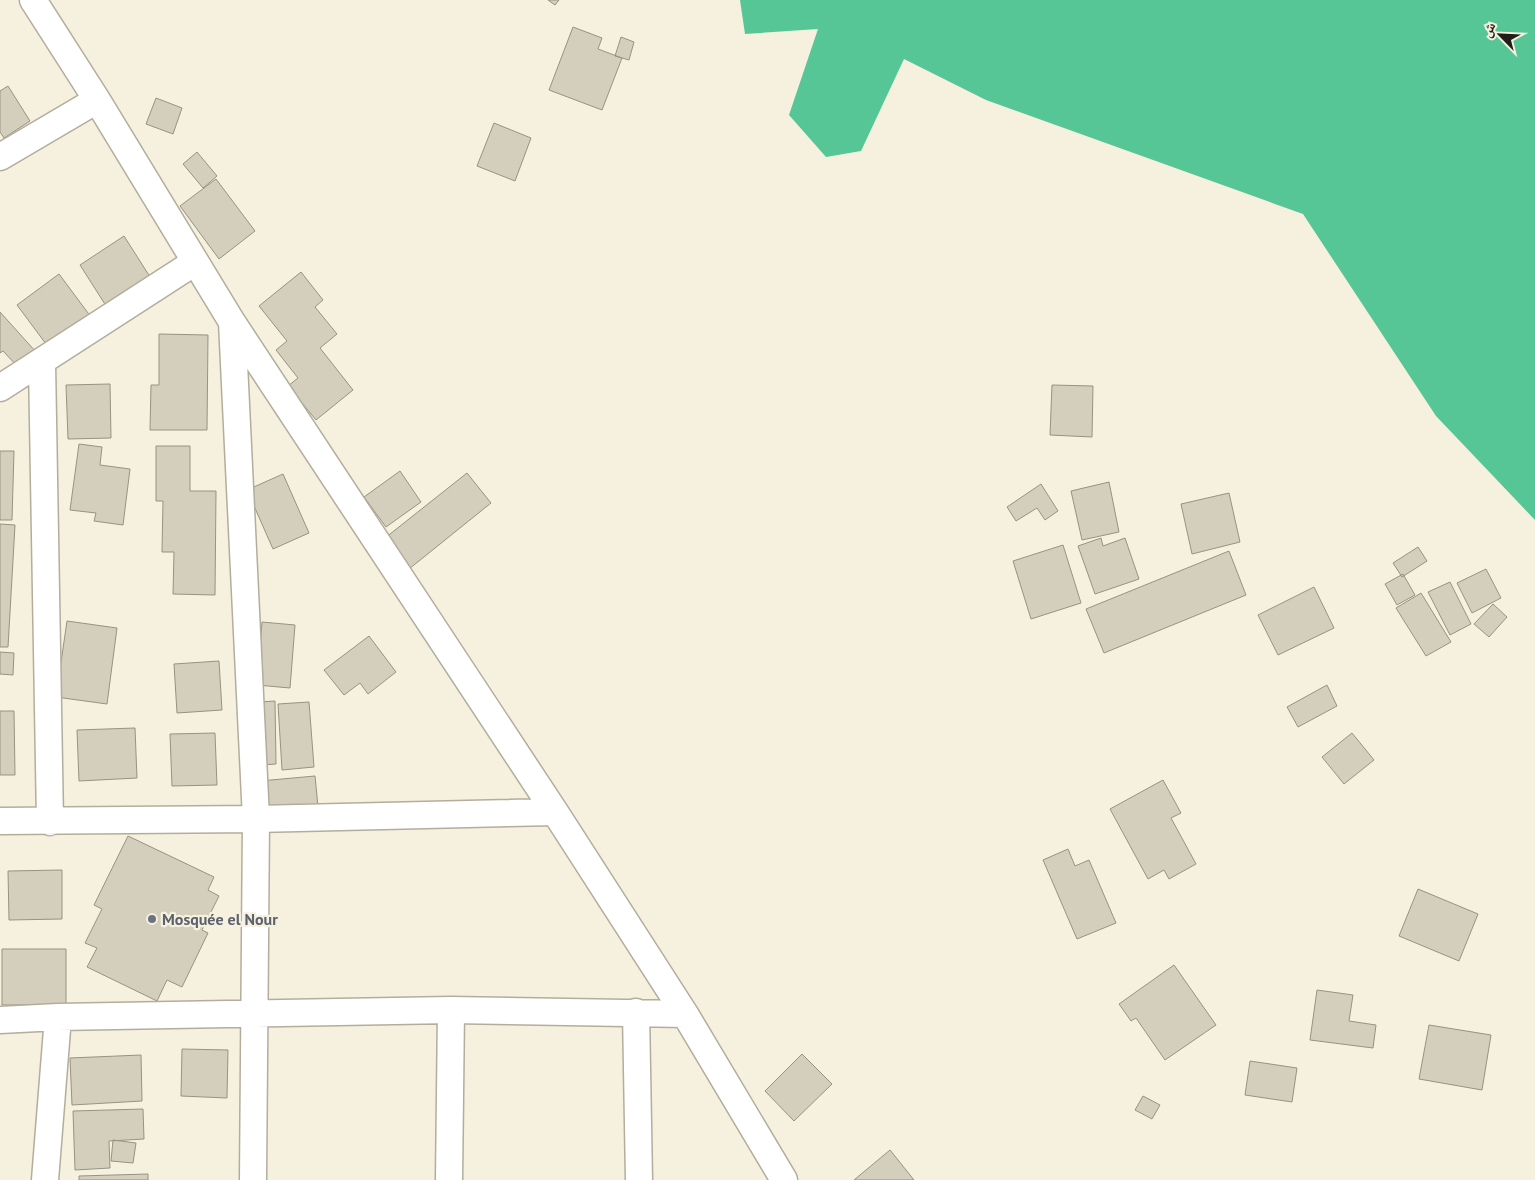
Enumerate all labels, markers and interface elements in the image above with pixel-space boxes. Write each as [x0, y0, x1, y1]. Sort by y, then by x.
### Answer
north arrow [1475, 10, 1525, 60]
text: ش [1477, 19, 1499, 40]
place label: Mosquée el Nour [162, 909, 278, 929]
marker: Mosquée el Nour [146, 913, 158, 925]

